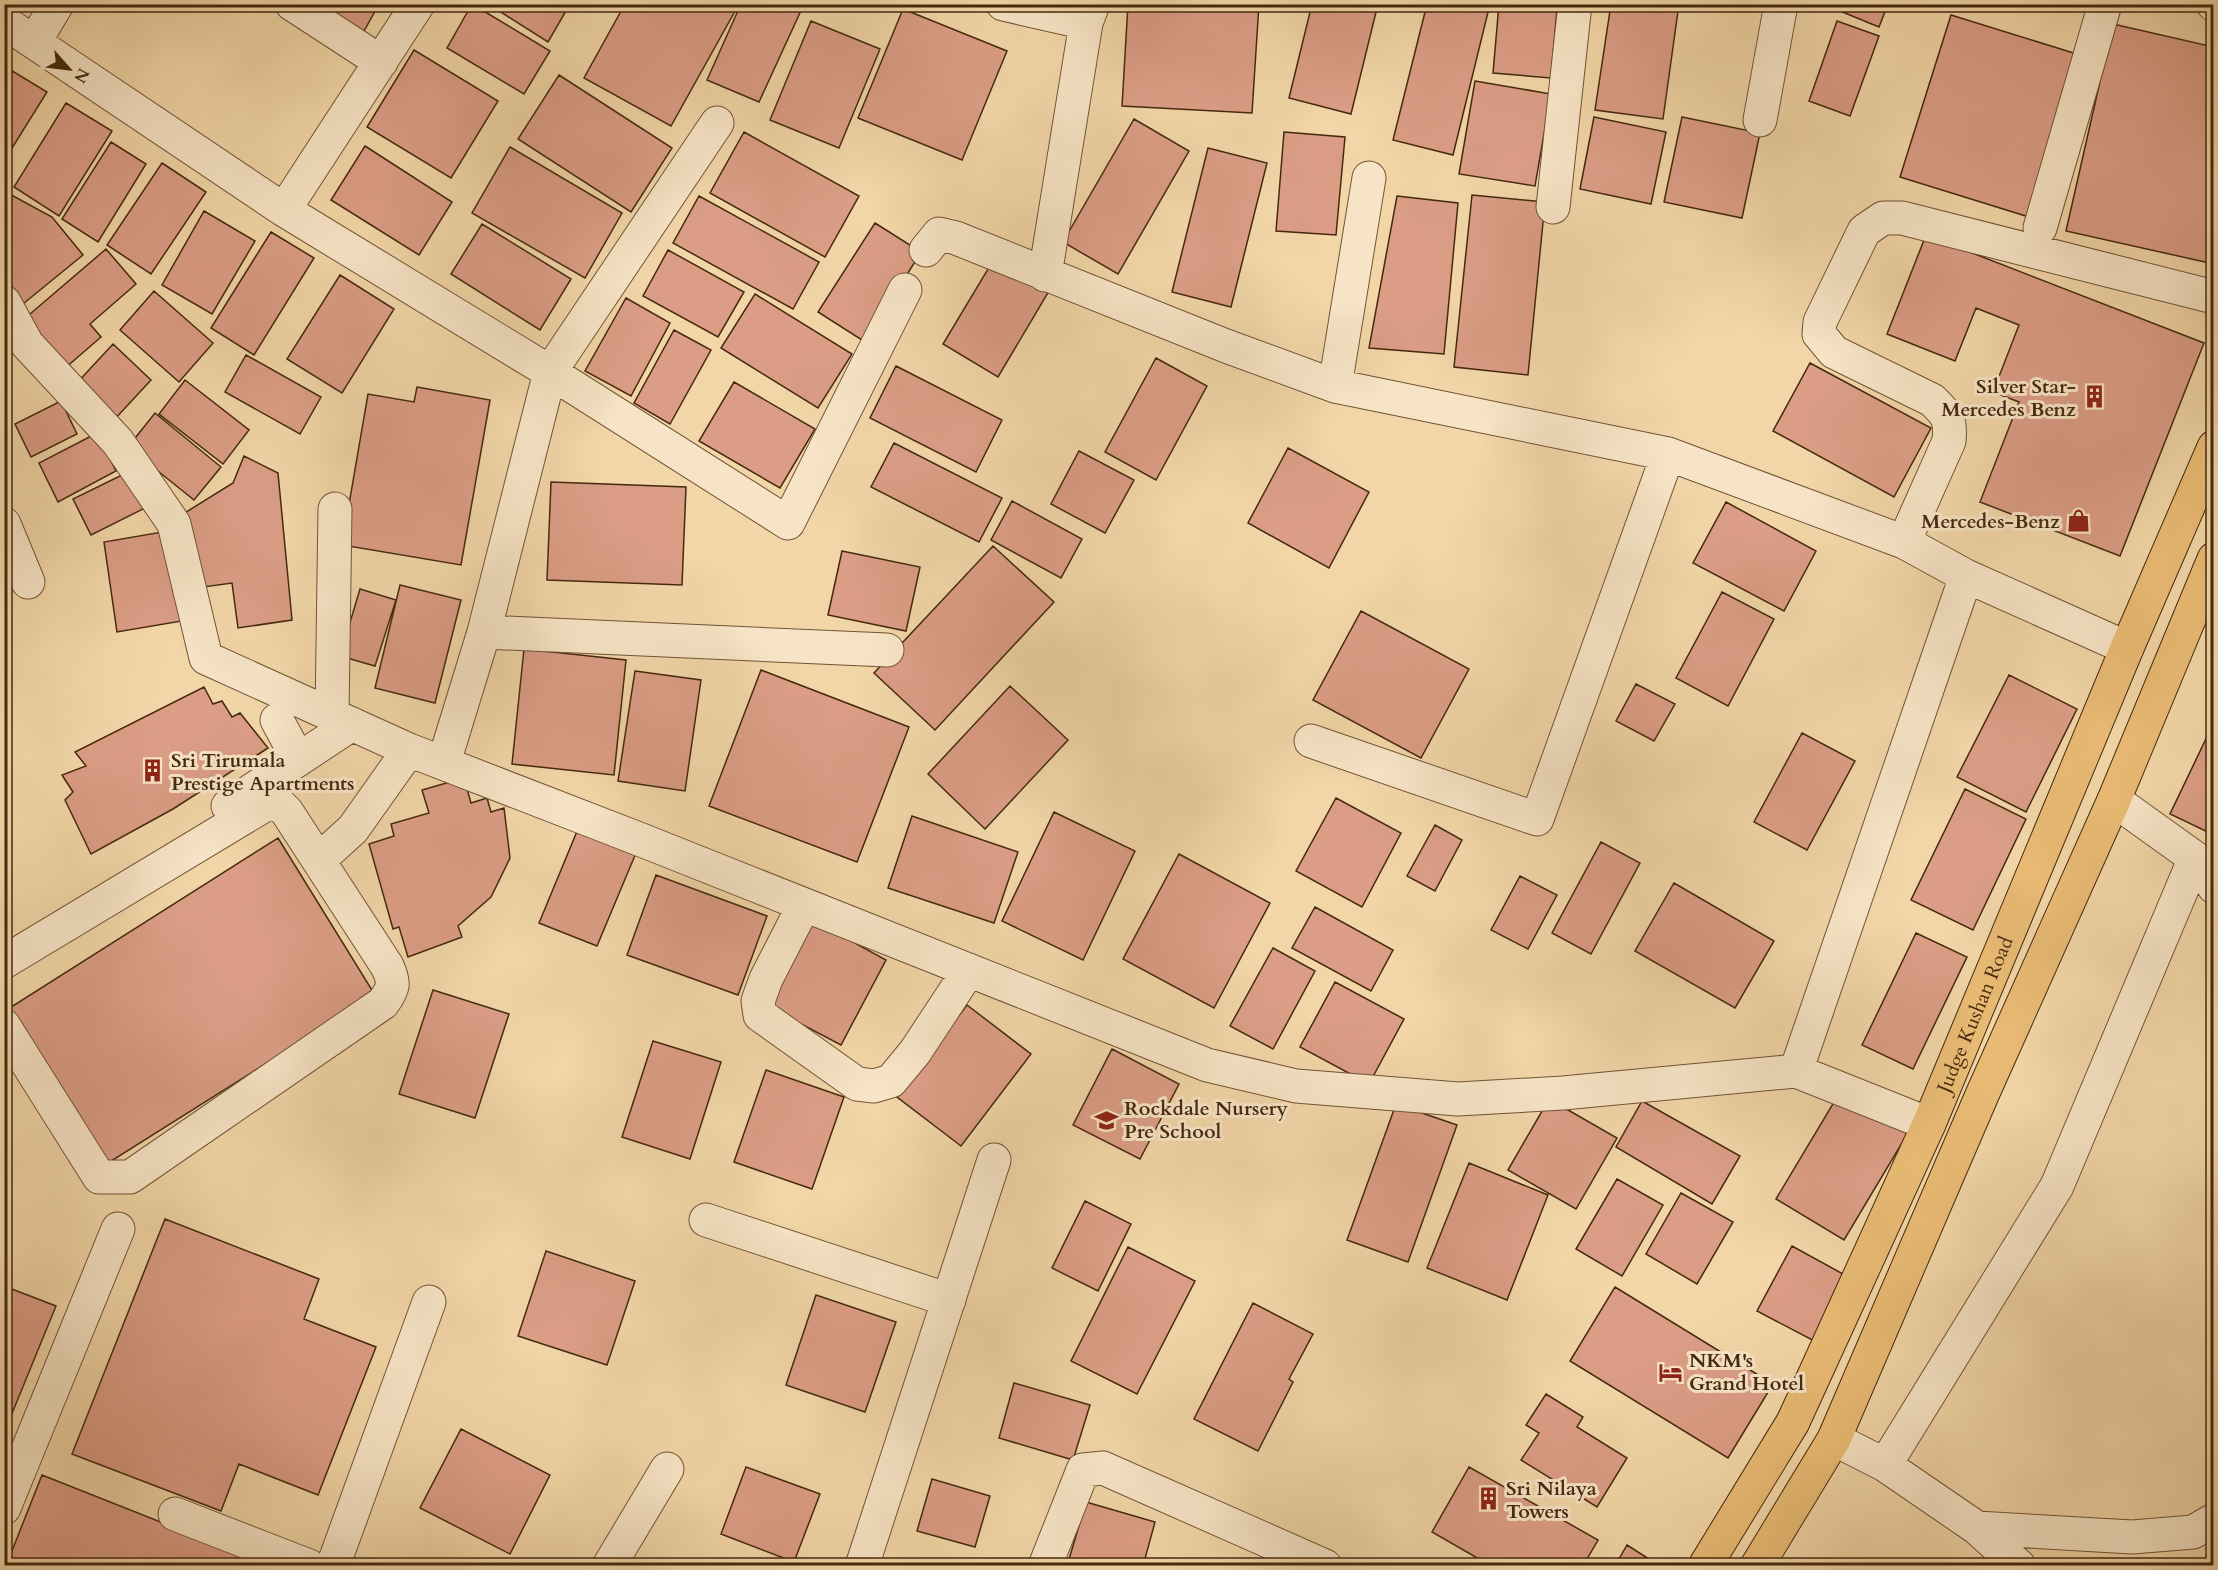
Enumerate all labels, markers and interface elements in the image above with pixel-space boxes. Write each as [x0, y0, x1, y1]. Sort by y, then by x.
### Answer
north arrow [39, 39, 99, 99]
text: N [68, 64, 94, 87]
place label: Silver Star- Mercedes Benz [1941, 373, 2076, 423]
building icon: Silver Star- Mercedes Benz [2081, 384, 2107, 410]
place label: Mercedes-Benz [1921, 508, 2060, 535]
shop icon: Mercedes-Benz [2065, 508, 2091, 534]
place label: Sri Tirumala Prestige Apartments [171, 747, 355, 797]
building icon: Sri Tirumala Prestige Apartments [140, 758, 166, 784]
street label: Judge Kushan Road [1929, 932, 2019, 1100]
place label: Rockdale Nursery Pre School [1124, 1095, 1289, 1145]
school or university icon: Rockdale Nursery Pre School [1093, 1107, 1119, 1133]
place label: NKM's Grand Hotel [1689, 1347, 1804, 1397]
hotel icon: NKM's Grand Hotel [1658, 1359, 1684, 1385]
place label: Sri Nilaya Towers [1506, 1475, 1597, 1525]
building icon: Sri Nilaya Towers [1475, 1486, 1501, 1512]

